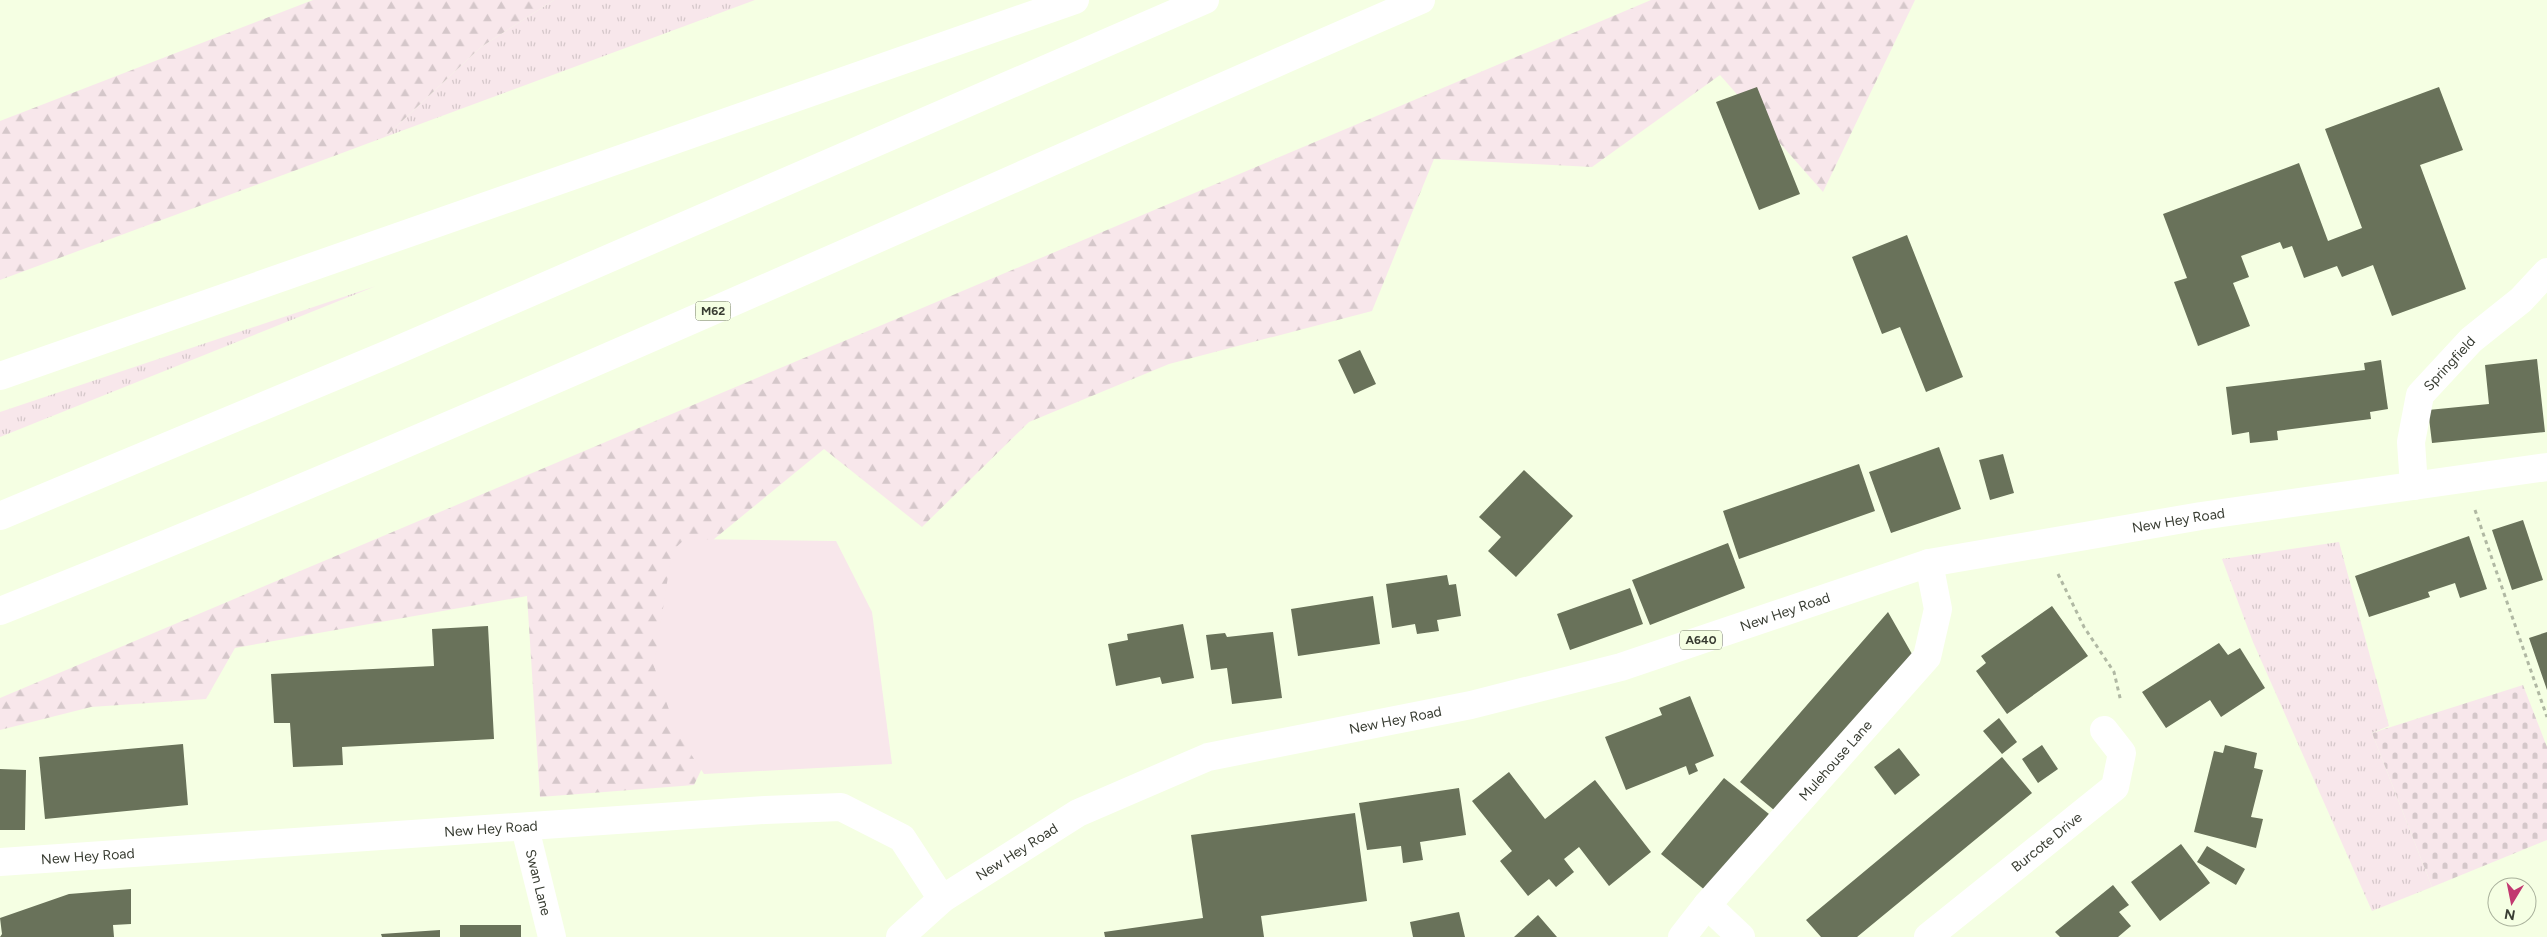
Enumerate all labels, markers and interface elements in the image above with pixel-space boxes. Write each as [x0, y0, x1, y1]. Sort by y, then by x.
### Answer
road number: M62 [696, 302, 730, 321]
street label: Springfield [2420, 333, 2479, 395]
street label: New Hey Road [2131, 505, 2226, 537]
street label: New Hey Road [1738, 589, 1832, 635]
road number: A640 [1680, 630, 1722, 650]
street label: New Hey Road [1348, 703, 1443, 738]
street label: Mulehouse Lane [1796, 717, 1876, 804]
street label: Burcote Drive [2008, 809, 2086, 876]
street label: New Hey Road [444, 817, 538, 841]
street label: New Hey Road [973, 820, 1061, 884]
street label: New Hey Road [40, 845, 135, 868]
street label: Swan Lane [522, 848, 554, 918]
north arrow [2487, 877, 2537, 927]
text: N [2503, 905, 2517, 924]

